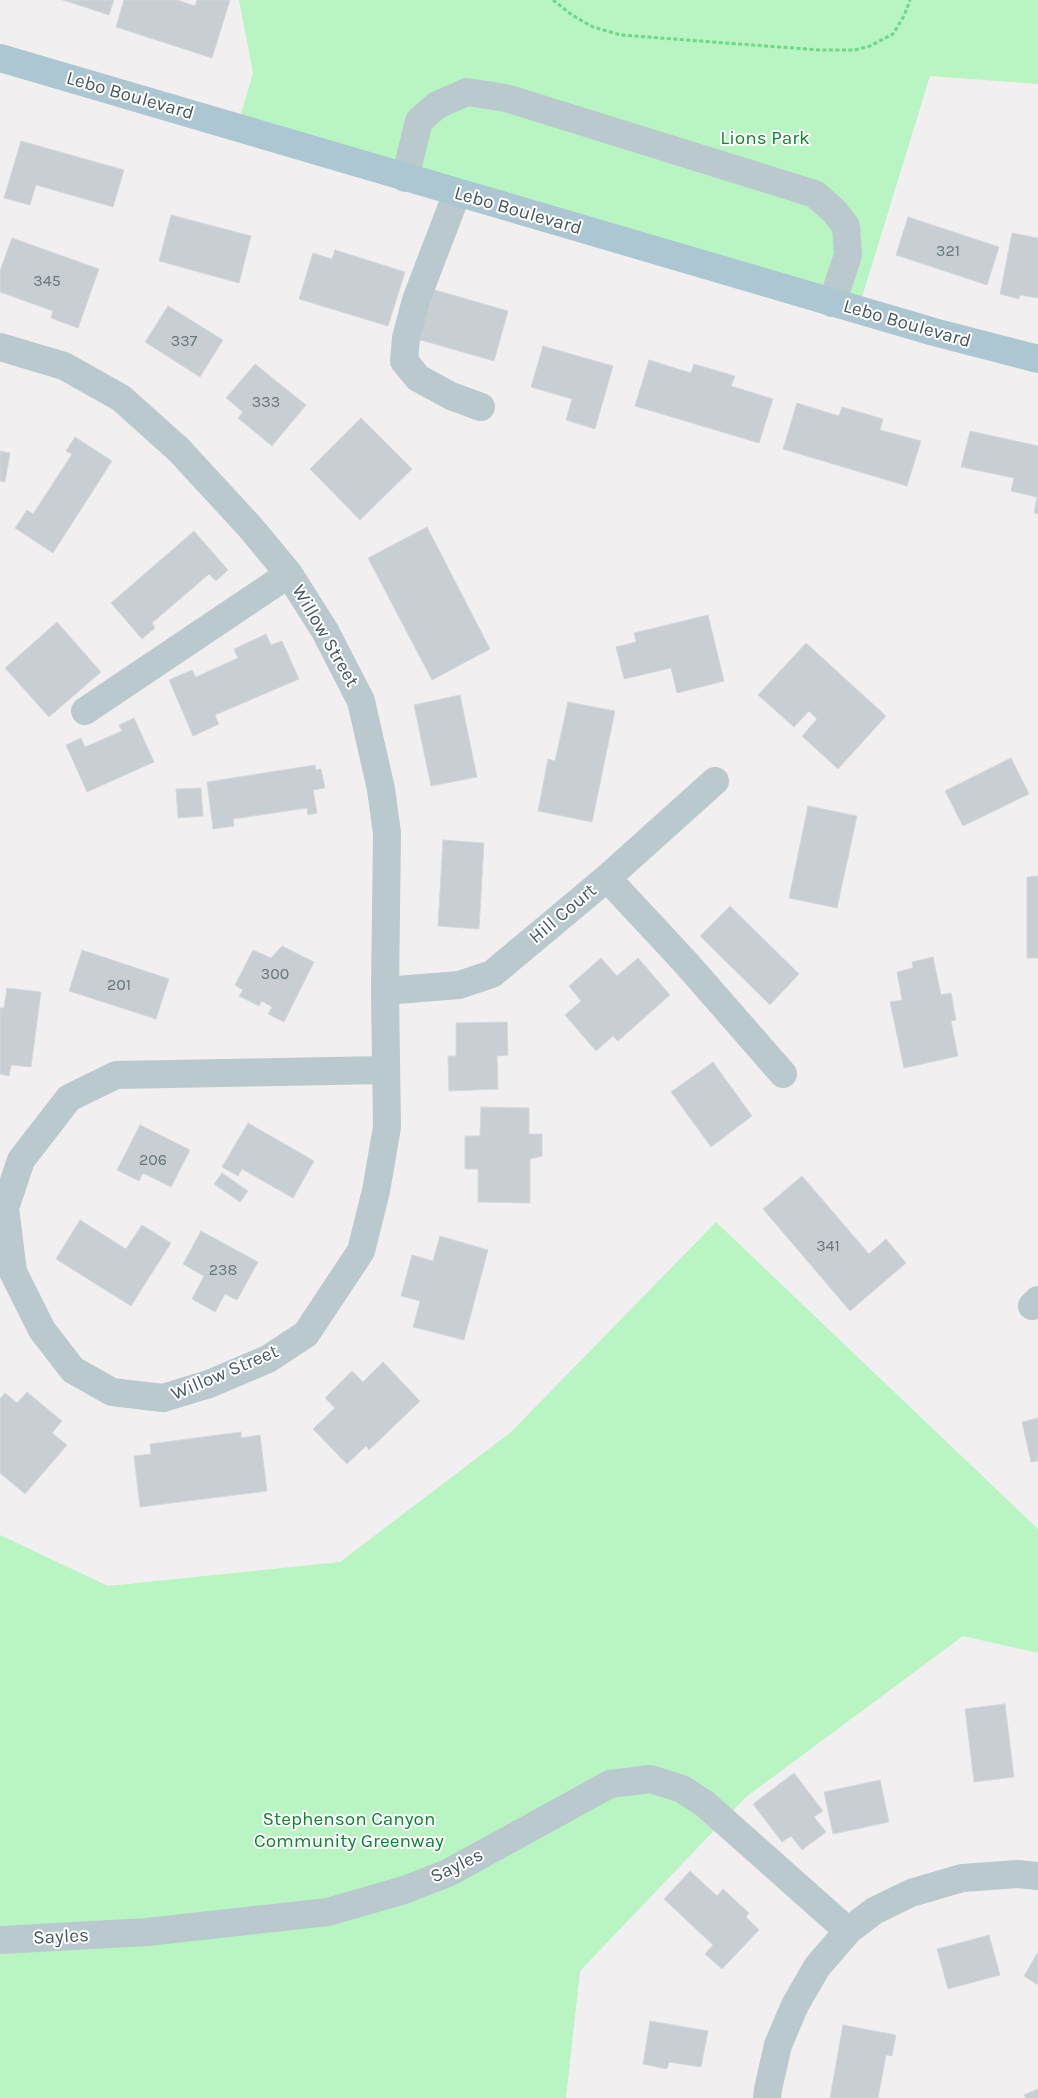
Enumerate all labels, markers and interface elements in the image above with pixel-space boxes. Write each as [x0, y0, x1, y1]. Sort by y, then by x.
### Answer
street label: Lebo Boulevard [64, 67, 196, 125]
park label: Lions Park [720, 128, 810, 150]
street label: Lebo Boulevard [452, 182, 584, 240]
house number: 321 [936, 241, 960, 261]
house number: 345 [33, 271, 61, 291]
street label: Lebo Boulevard [841, 295, 973, 353]
house number: 337 [171, 331, 197, 351]
house number: 333 [252, 392, 280, 412]
street label: Willow Street [287, 581, 363, 691]
street label: Hill Court [525, 879, 601, 949]
house number: 300 [261, 964, 289, 984]
house number: 201 [107, 975, 131, 995]
house number: 206 [139, 1150, 167, 1170]
house number: 341 [816, 1236, 840, 1256]
house number: 238 [209, 1260, 237, 1280]
street label: Willow Street [168, 1340, 282, 1406]
park label: Stephenson Canyon Community Greenway [254, 1809, 444, 1853]
street label: Sayles [427, 1844, 487, 1888]
street label: Sayles [33, 1924, 89, 1950]

